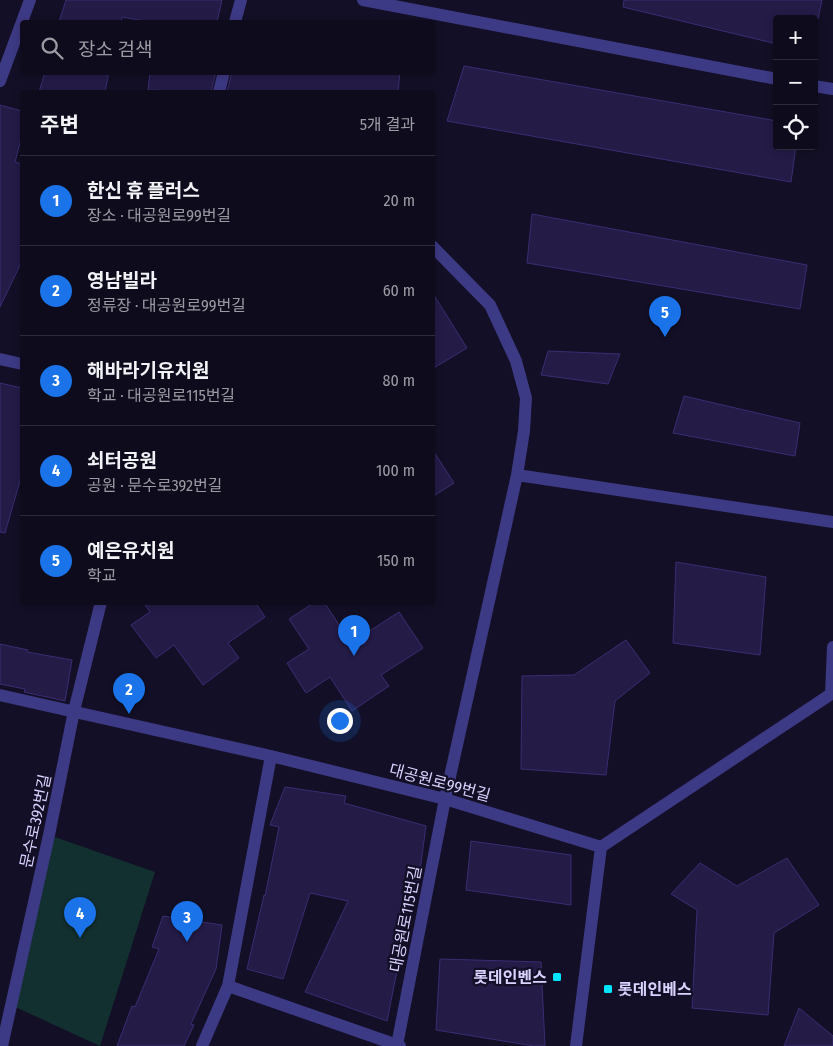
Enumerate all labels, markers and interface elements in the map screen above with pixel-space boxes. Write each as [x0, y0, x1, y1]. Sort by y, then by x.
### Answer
map controls [773, 15, 818, 150]
button: + [773, 15, 818, 60]
search box [20, 20, 435, 75]
icon: search [38, 34, 66, 62]
text: 장소 검색 [78, 38, 152, 61]
button: − [773, 60, 818, 105]
button: locate [773, 105, 818, 150]
text: 주변 [40, 112, 79, 138]
text: 5개 결과 [360, 115, 415, 134]
text: 한신 휴 플러스 [87, 179, 200, 202]
text: 1 [53, 191, 59, 210]
text: 20 m [384, 191, 415, 210]
text: 장소 · 대공원로99번길 [87, 206, 231, 225]
text: 영남빌라 [87, 269, 157, 292]
text: 2 [52, 281, 60, 300]
text: 60 m [383, 281, 415, 300]
text: 정류장 · 대공원로99번길 [87, 296, 246, 315]
pin: 5 [649, 296, 681, 337]
text: 해바라기유치원 [87, 359, 209, 382]
text: 3 [52, 371, 60, 390]
text: 80 m [383, 371, 415, 390]
text: 학교 · 대공원로115번길 [87, 386, 235, 405]
text: 쇠터공원 [87, 449, 157, 472]
text: 4 [52, 461, 60, 480]
text: 100 m [376, 461, 415, 480]
text: 공원 · 문수로392번길 [87, 476, 223, 495]
text: 예은유치원 [87, 539, 174, 562]
text: 5 [52, 551, 60, 570]
text: 150 m [377, 551, 415, 570]
text: 학교 [87, 566, 116, 585]
pin: 1 [338, 615, 370, 656]
pin: 2 [113, 673, 145, 714]
your location [327, 708, 353, 734]
street label: 대공원로99번길 [387, 760, 492, 805]
street label: 문수로392번길 [16, 773, 55, 870]
street label: 대공원로115번길 [386, 864, 425, 974]
pin: 4 [64, 897, 96, 938]
pin: 3 [171, 901, 203, 942]
place label: 롯데인벤스 [473, 968, 547, 987]
marker: 롯데인벤스 [551, 971, 563, 983]
place label: 롯데인베스 [618, 980, 692, 999]
marker: 롯데인베스 [602, 983, 614, 995]

